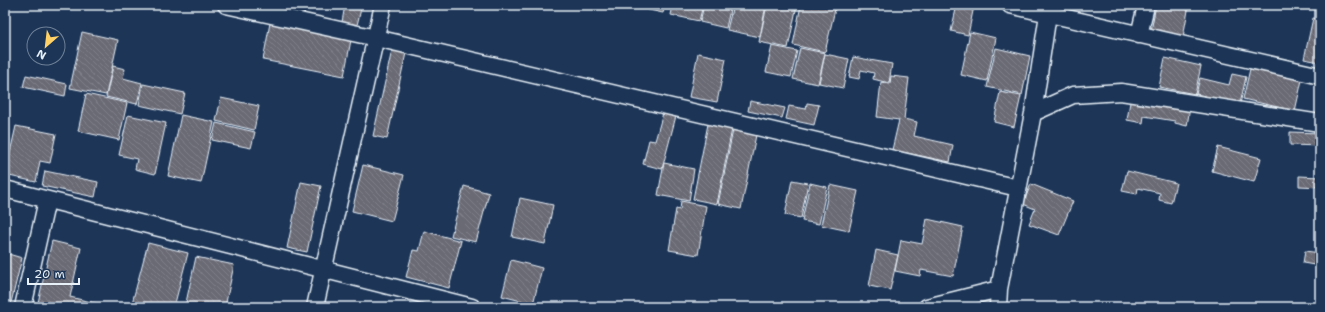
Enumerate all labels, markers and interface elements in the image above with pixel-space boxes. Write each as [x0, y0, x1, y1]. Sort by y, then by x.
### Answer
north arrow [26, 26, 66, 66]
text: N [34, 46, 49, 63]
scale bar [28, 260, 79, 286]
text: 20 m [34, 266, 65, 282]

